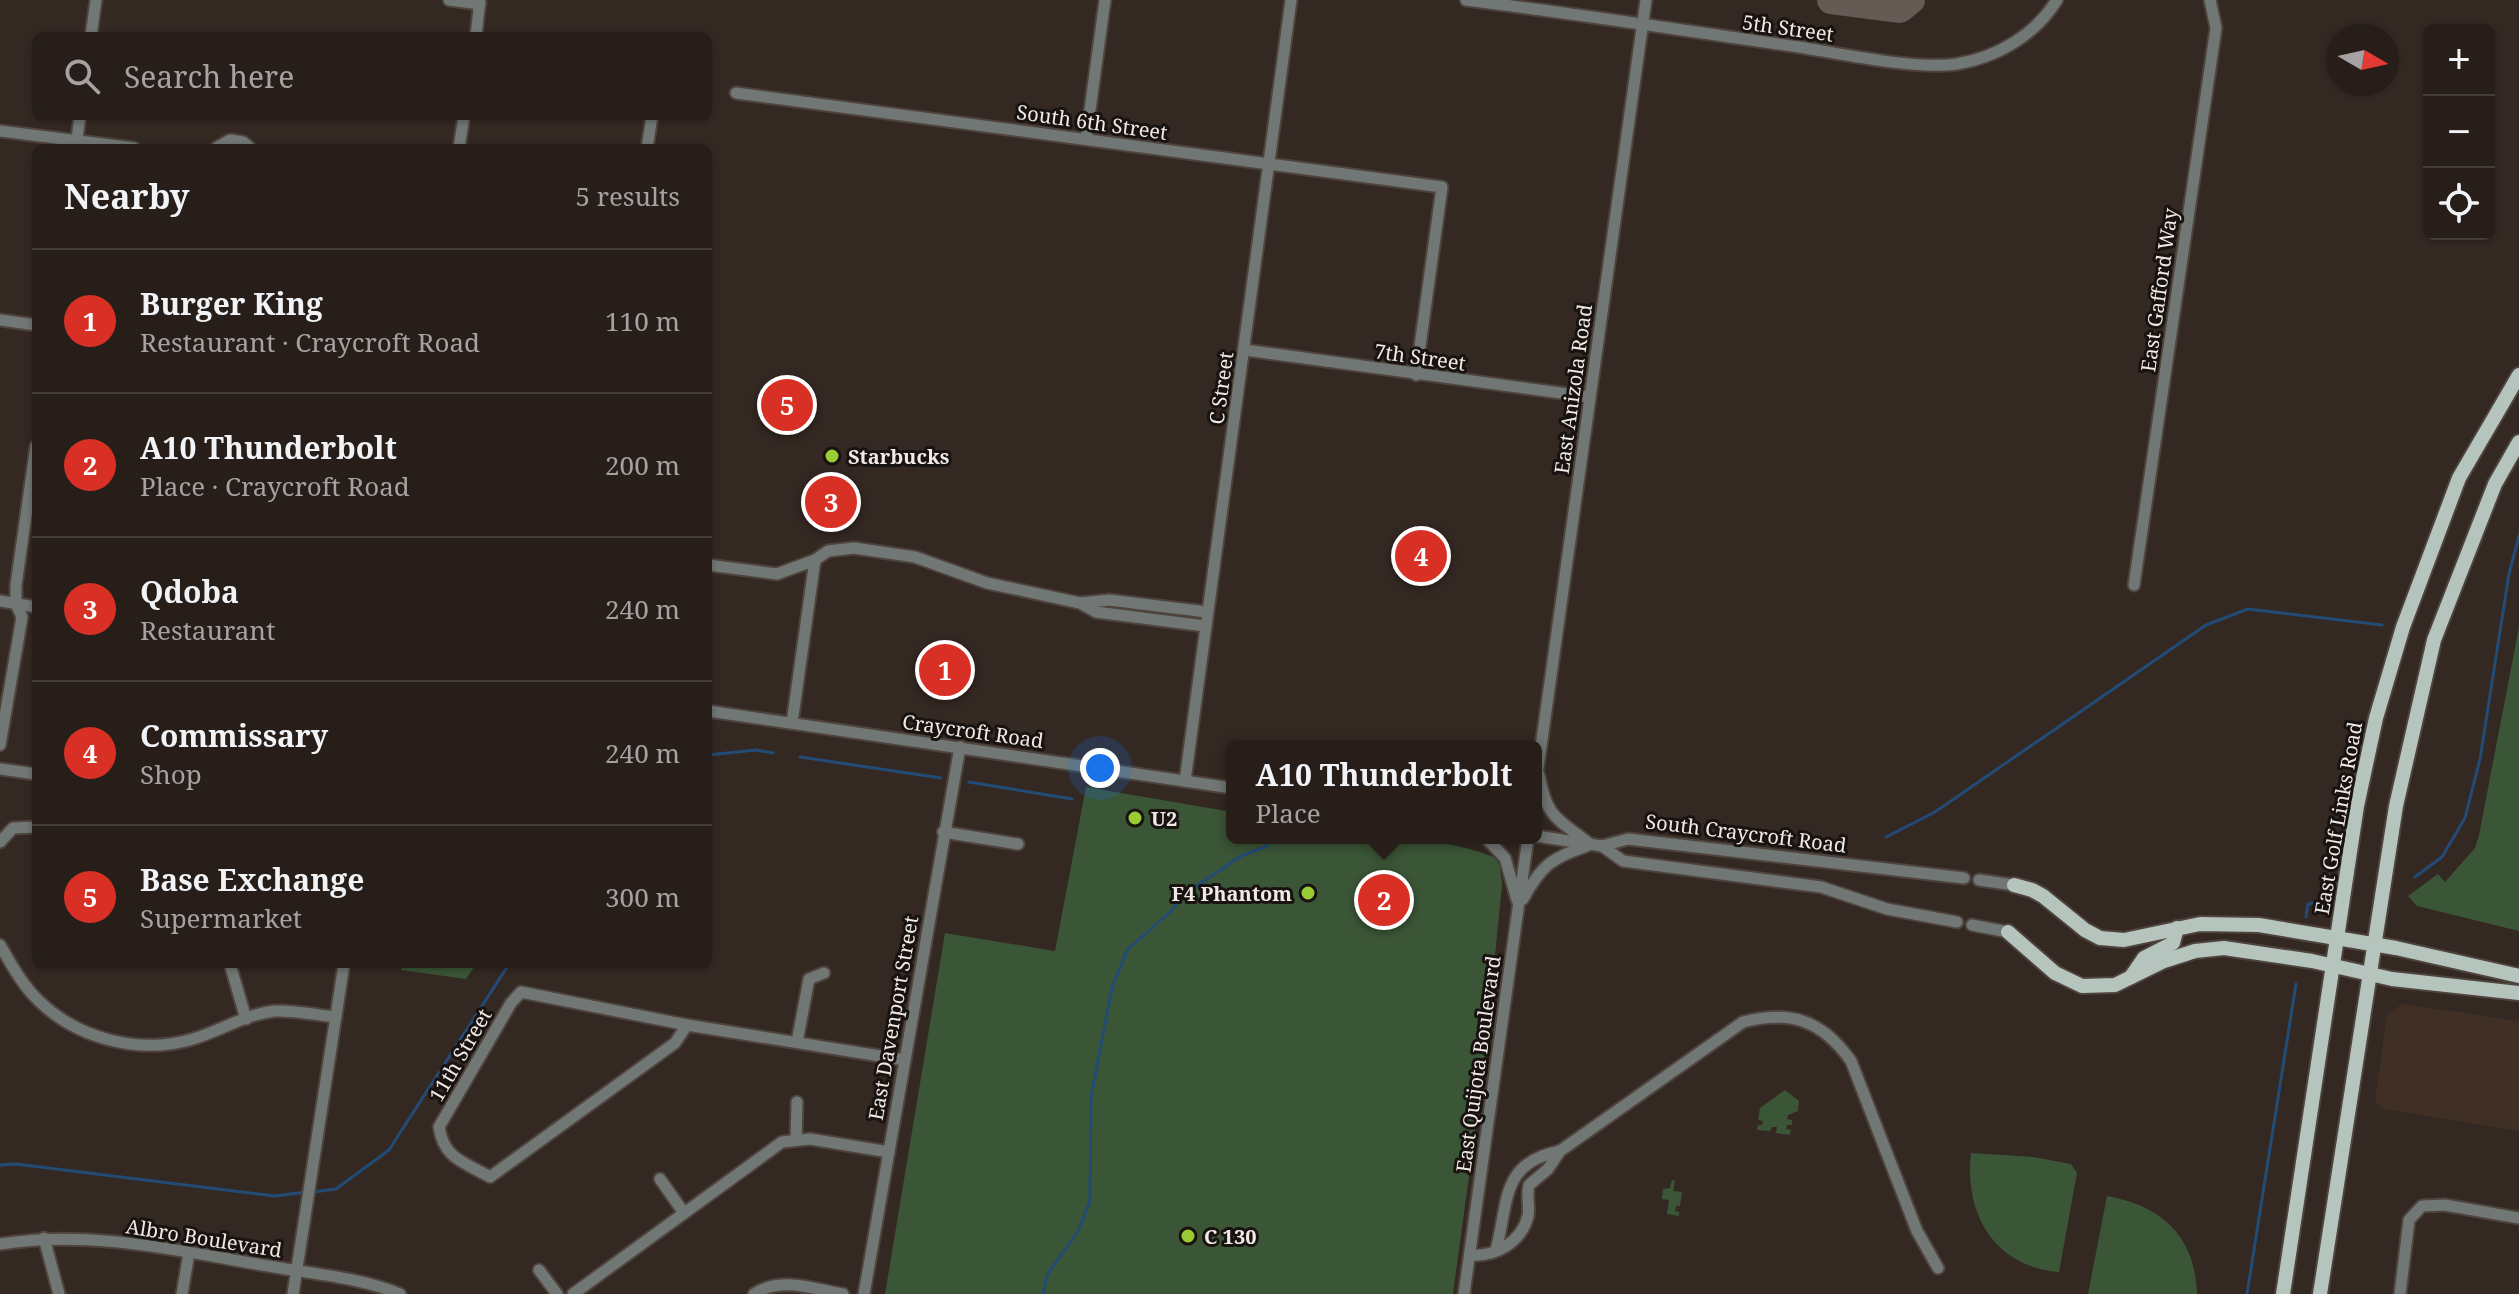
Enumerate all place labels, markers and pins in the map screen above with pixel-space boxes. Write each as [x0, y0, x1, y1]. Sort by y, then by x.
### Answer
pin: 5 [761, 375, 813, 435]
place label: Starbucks [848, 443, 949, 470]
marker: Starbucks [823, 447, 841, 465]
pin: 3 [805, 472, 857, 532]
pin: 4 [1395, 526, 1447, 586]
pin: 1 [919, 640, 971, 700]
place label: U2 [1151, 805, 1177, 832]
marker: U2 [1126, 809, 1144, 827]
pin: 2 [1358, 870, 1410, 930]
place label: F4 Phantom [1172, 880, 1292, 907]
marker: F4 Phantom [1299, 884, 1317, 902]
place label: C 130 [1204, 1223, 1256, 1250]
marker: C 130 [1179, 1227, 1197, 1245]

